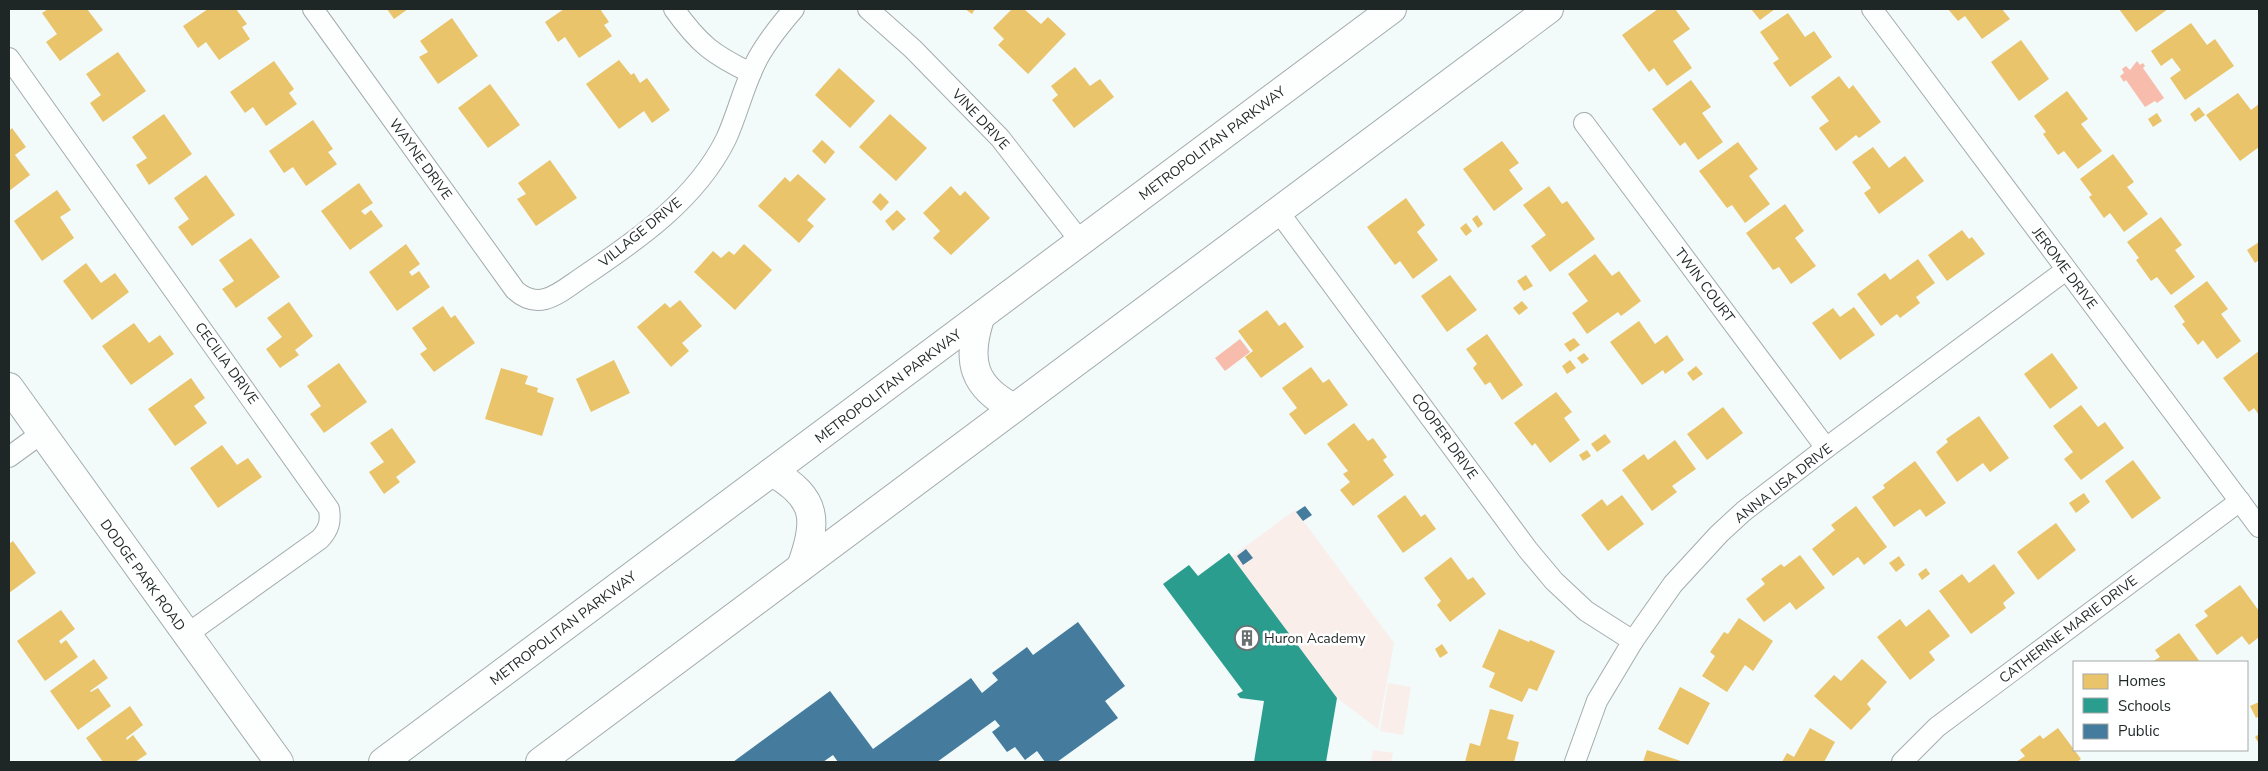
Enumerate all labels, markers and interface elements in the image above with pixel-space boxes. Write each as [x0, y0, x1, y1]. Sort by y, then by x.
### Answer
street label: METROPOLITAN PARKWAY [1135, 82, 1290, 205]
street label: VINE DRIVE [947, 84, 1014, 154]
street label: WAYNE DRIVE [385, 115, 456, 204]
street label: VILLAGE DRIVE [594, 193, 686, 272]
street label: JEROME DRIVE [2027, 223, 2102, 313]
street label: TWIN COURT [1670, 244, 1739, 327]
street label: CECILIA DRIVE [190, 319, 263, 408]
street label: METROPOLITAN PARKWAY [811, 325, 966, 448]
street label: COOPER DRIVE [1407, 390, 1482, 483]
street label: ANNA LISA DRIVE [1730, 439, 1836, 528]
street label: DODGE PARK ROAD [96, 516, 190, 635]
street label: METROPOLITAN PARKWAY [486, 567, 641, 690]
street label: CATHERINE MARIE DRIVE [1995, 571, 2141, 688]
building icon: Huron Academy [1234, 625, 1260, 651]
place label: Huron Academy [1264, 629, 1366, 648]
legend [2073, 661, 2248, 751]
text: Homes [2118, 671, 2166, 691]
text: Schools [2118, 696, 2171, 716]
text: Public [2118, 721, 2159, 741]

